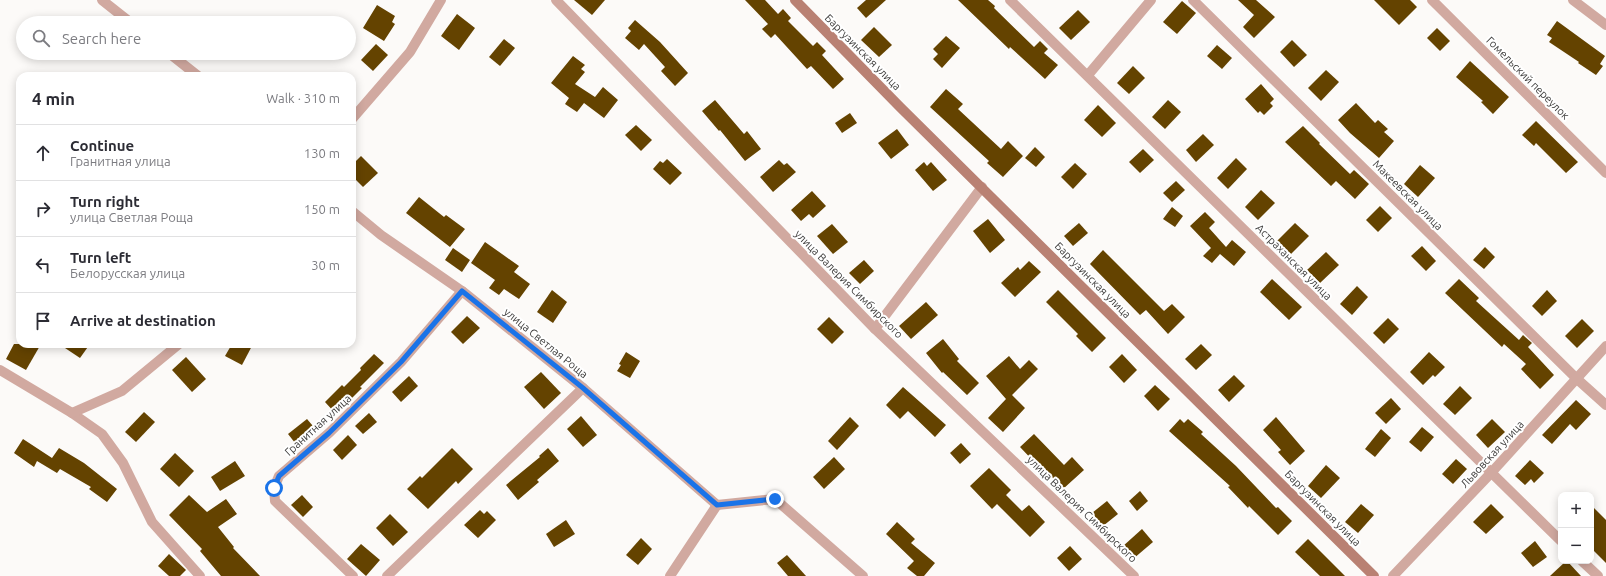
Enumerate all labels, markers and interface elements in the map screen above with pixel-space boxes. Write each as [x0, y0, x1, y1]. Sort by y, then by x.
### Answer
street label: Баргузинская улица [823, 12, 903, 92]
search box [16, 16, 356, 60]
icon: search [30, 27, 52, 49]
text: Search here [62, 30, 141, 47]
street label: Гомельский переулок [1484, 34, 1572, 122]
text: 4 min [32, 89, 75, 108]
text: Walk · 310 m [266, 91, 340, 105]
text: Continue [70, 137, 134, 154]
icon: ahead [32, 142, 54, 164]
text: 130 m [304, 146, 340, 160]
text: Гранитная улица [70, 154, 171, 168]
street label: Макеевская улица [1371, 158, 1445, 232]
text: Turn right [70, 193, 140, 210]
icon: right [32, 198, 54, 220]
text: 150 m [304, 202, 340, 216]
text: улица Светлая Роща [70, 210, 193, 224]
street label: Астраханская улица [1254, 222, 1334, 302]
street label: улица Валерия Симбирского [793, 228, 905, 340]
street label: Баргузинская улица [1053, 240, 1133, 320]
text: Turn left [70, 249, 131, 266]
icon: left [32, 254, 54, 276]
text: 30 m [311, 258, 340, 272]
text: Белорусская улица [70, 266, 185, 280]
street label: улица Светлая Роща [502, 306, 590, 380]
icon: arrive [32, 310, 54, 332]
text: Arrive at destination [70, 312, 216, 329]
street label: Гранитная улица [282, 392, 354, 458]
street label: Львовская улица [1458, 418, 1526, 490]
street label: улица Валерия Симбирского [1025, 453, 1139, 565]
street label: Баргузинская улица [1283, 468, 1363, 548]
route start [265, 479, 283, 497]
route end [766, 490, 784, 508]
map controls [1558, 492, 1594, 564]
button: + [1558, 492, 1594, 528]
button: − [1558, 528, 1594, 564]

